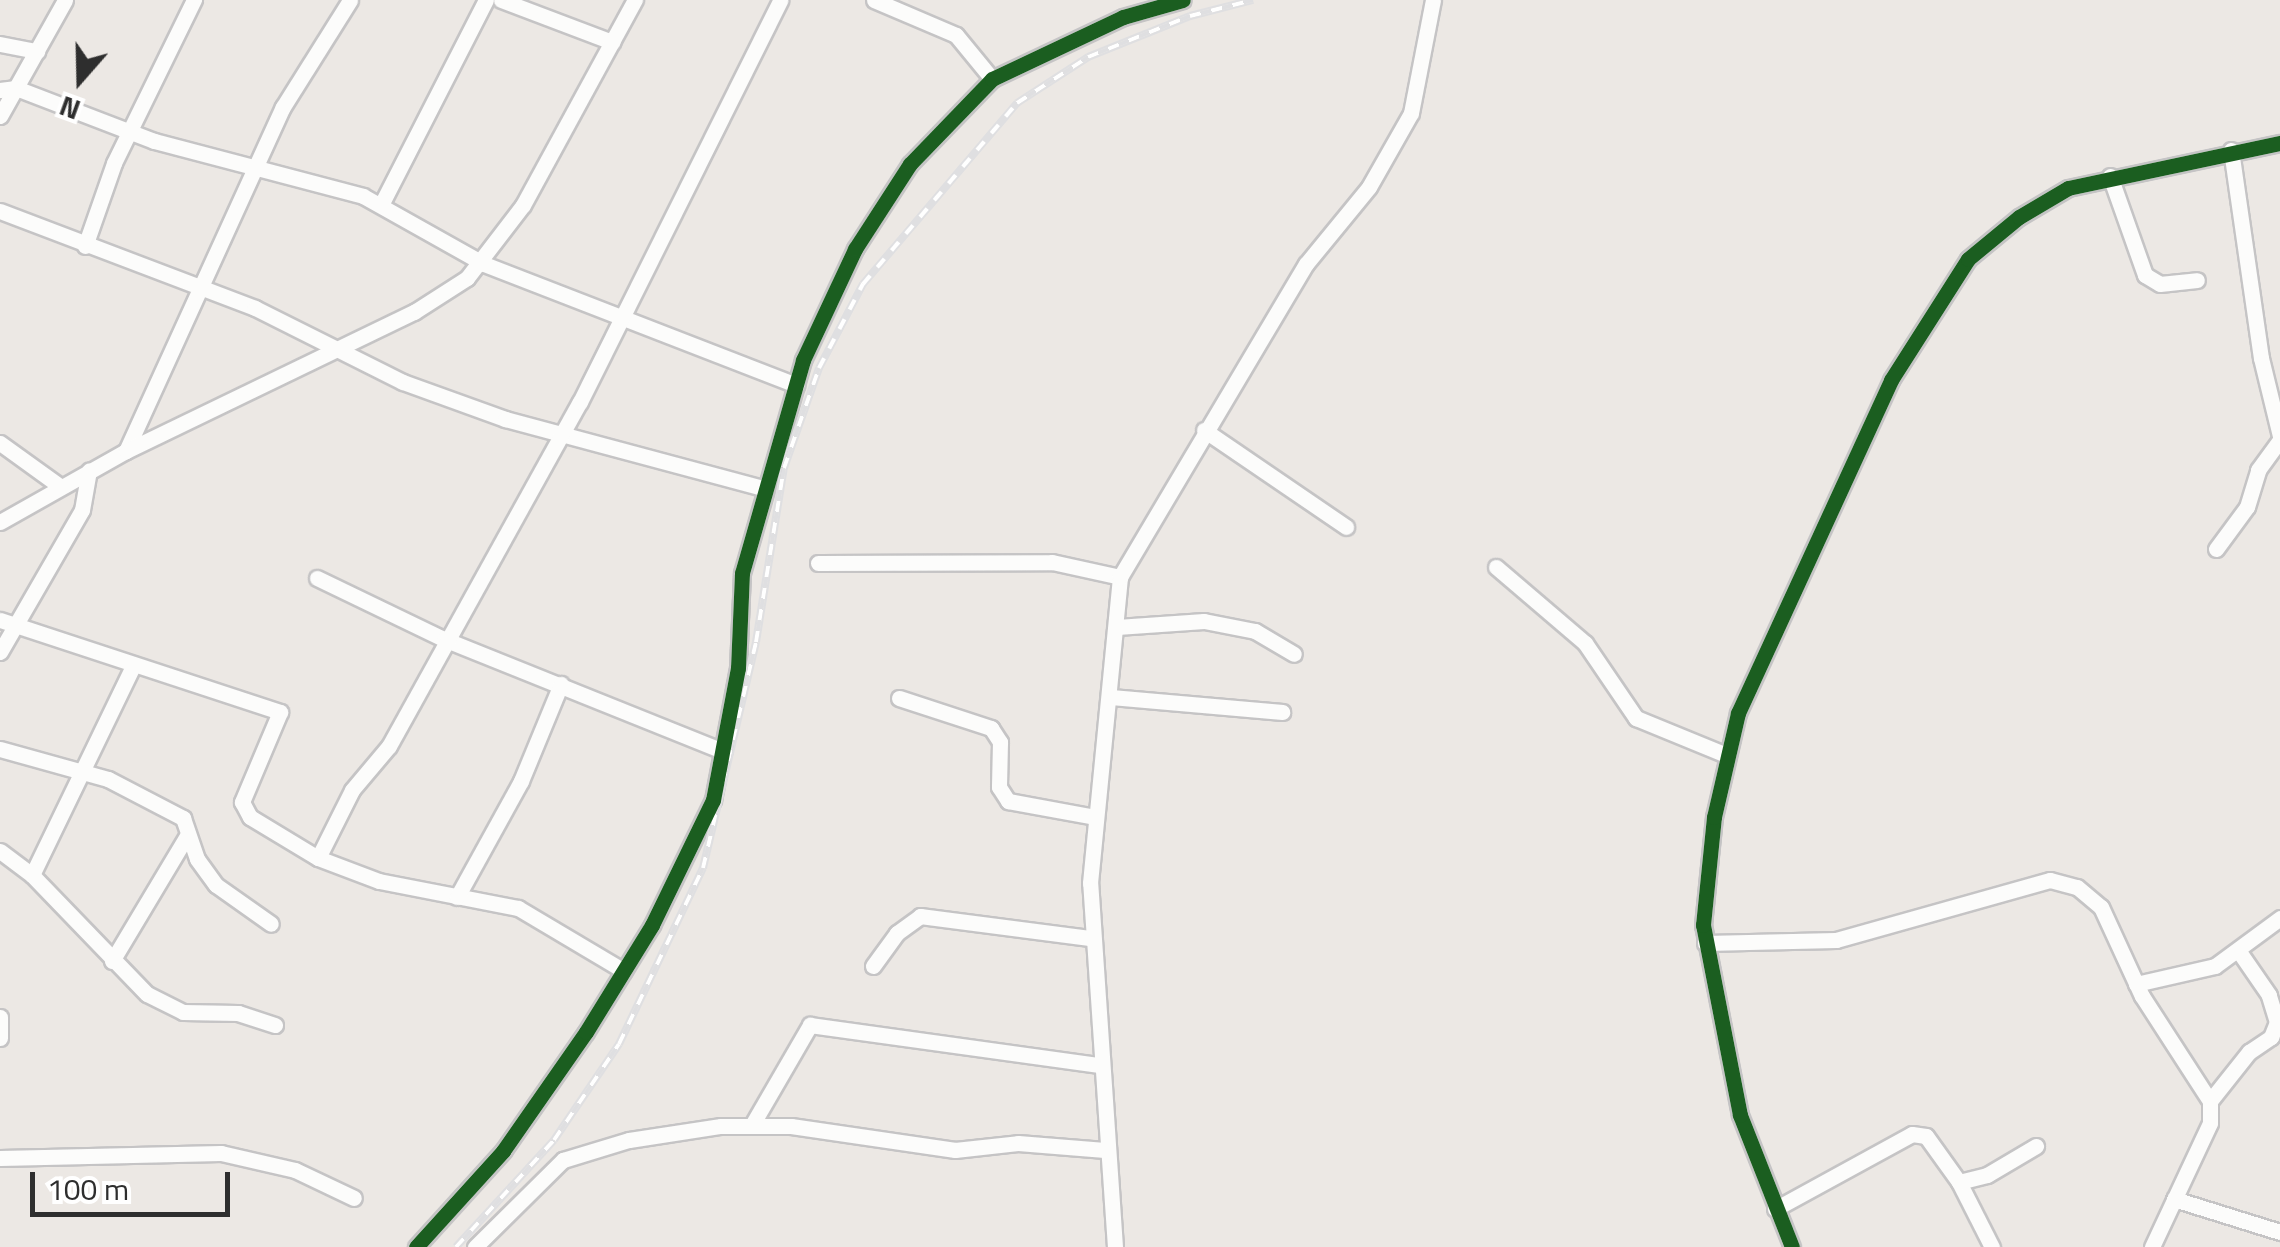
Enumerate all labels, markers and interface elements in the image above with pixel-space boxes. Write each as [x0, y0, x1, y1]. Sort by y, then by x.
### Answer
north arrow [30, 30, 130, 130]
text: N [53, 85, 86, 132]
scale bar [35, 1152, 235, 1214]
text: 100 m [47, 1166, 129, 1212]

